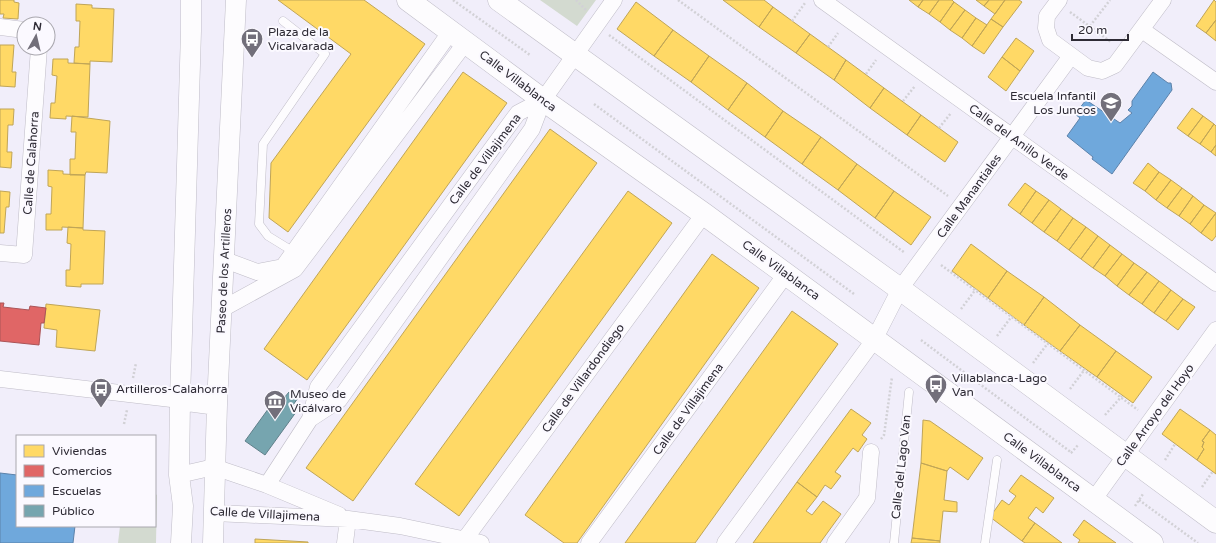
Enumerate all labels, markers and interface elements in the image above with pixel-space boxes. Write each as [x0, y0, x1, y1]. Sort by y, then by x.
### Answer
north arrow [16, 16, 56, 56]
scale bar [1072, 16, 1128, 42]
text: N [32, 20, 43, 34]
text: 20 m [1078, 23, 1107, 37]
place label: Plaza de la Vicalvarada [268, 25, 334, 53]
bus stop icon: Plaza de la Vicalvarada [239, 26, 265, 59]
street label: Calle Villablanca [477, 48, 559, 114]
place label: Escuela Infantil Los Juncos [1010, 89, 1096, 117]
school or university icon: Escuela Infantil Los Juncos [1098, 90, 1124, 123]
street label: Calle del Anillo Verde [966, 101, 1072, 183]
street label: Calle de Calahorra [20, 111, 42, 215]
street label: Calle de Villajimena [446, 111, 524, 207]
street label: Calle Manantiales [934, 151, 1004, 241]
street label: Paseo de los Artilleros [214, 208, 234, 334]
street label: Calle Villablanca [739, 237, 823, 303]
street label: Calle de Villardondiego [539, 321, 627, 435]
street label: Calle de Villajimena [650, 360, 726, 458]
street label: Calle Arroyo del Hoyo [1113, 361, 1197, 469]
place label: Villablanca-Lago Van [952, 371, 1047, 399]
bus stop icon: Villablanca-Lago Van [923, 372, 949, 405]
bus stop icon: Artilleros-Calahorra [88, 376, 114, 409]
place label: Artilleros-Calahorra [116, 382, 228, 396]
place label: Museo de Vicálvaro [290, 387, 346, 415]
museum icon: Museo de Vicálvaro [262, 388, 288, 421]
street label: Calle del Lago Van [889, 414, 913, 520]
street label: Calle Villablanca [1000, 429, 1084, 495]
legend [16, 435, 156, 527]
text: Viviendas [52, 444, 107, 458]
text: Comercios [52, 464, 112, 478]
text: Escuelas [52, 484, 102, 498]
text: Público [52, 504, 94, 518]
street label: Calle de Villajimena [210, 504, 320, 524]

